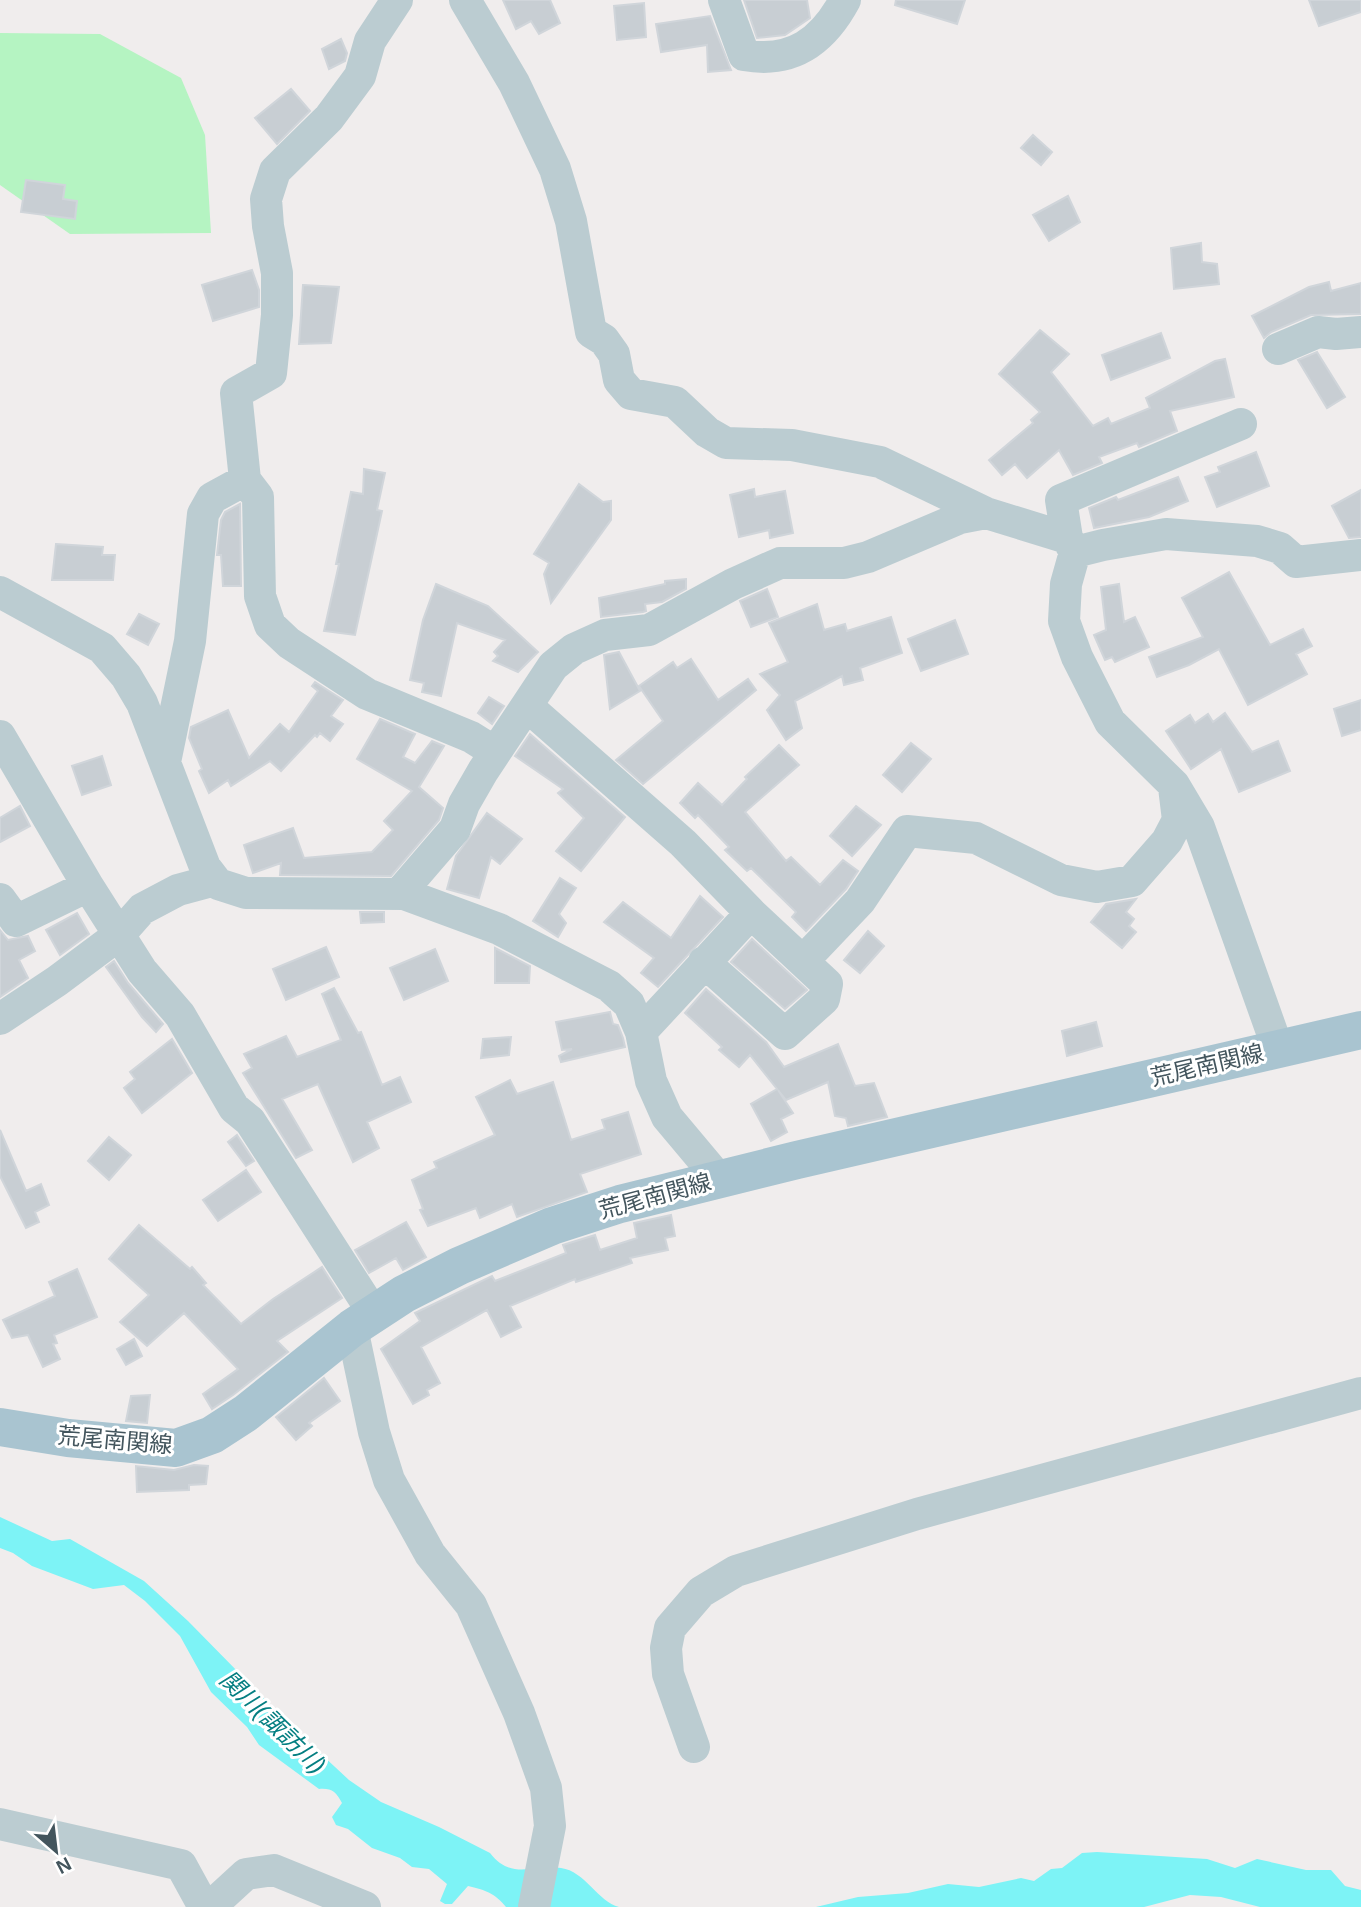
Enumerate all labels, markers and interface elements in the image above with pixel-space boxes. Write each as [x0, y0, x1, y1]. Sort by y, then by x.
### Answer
street label: 荒尾南関線 [1148, 1039, 1266, 1091]
street label: 荒尾南関線 [596, 1169, 714, 1223]
street label: 荒尾南関線 [57, 1422, 173, 1458]
water label: 関川(諏訪川) [215, 1665, 331, 1779]
north arrow [21, 1816, 91, 1886]
text: N [53, 1853, 75, 1878]

